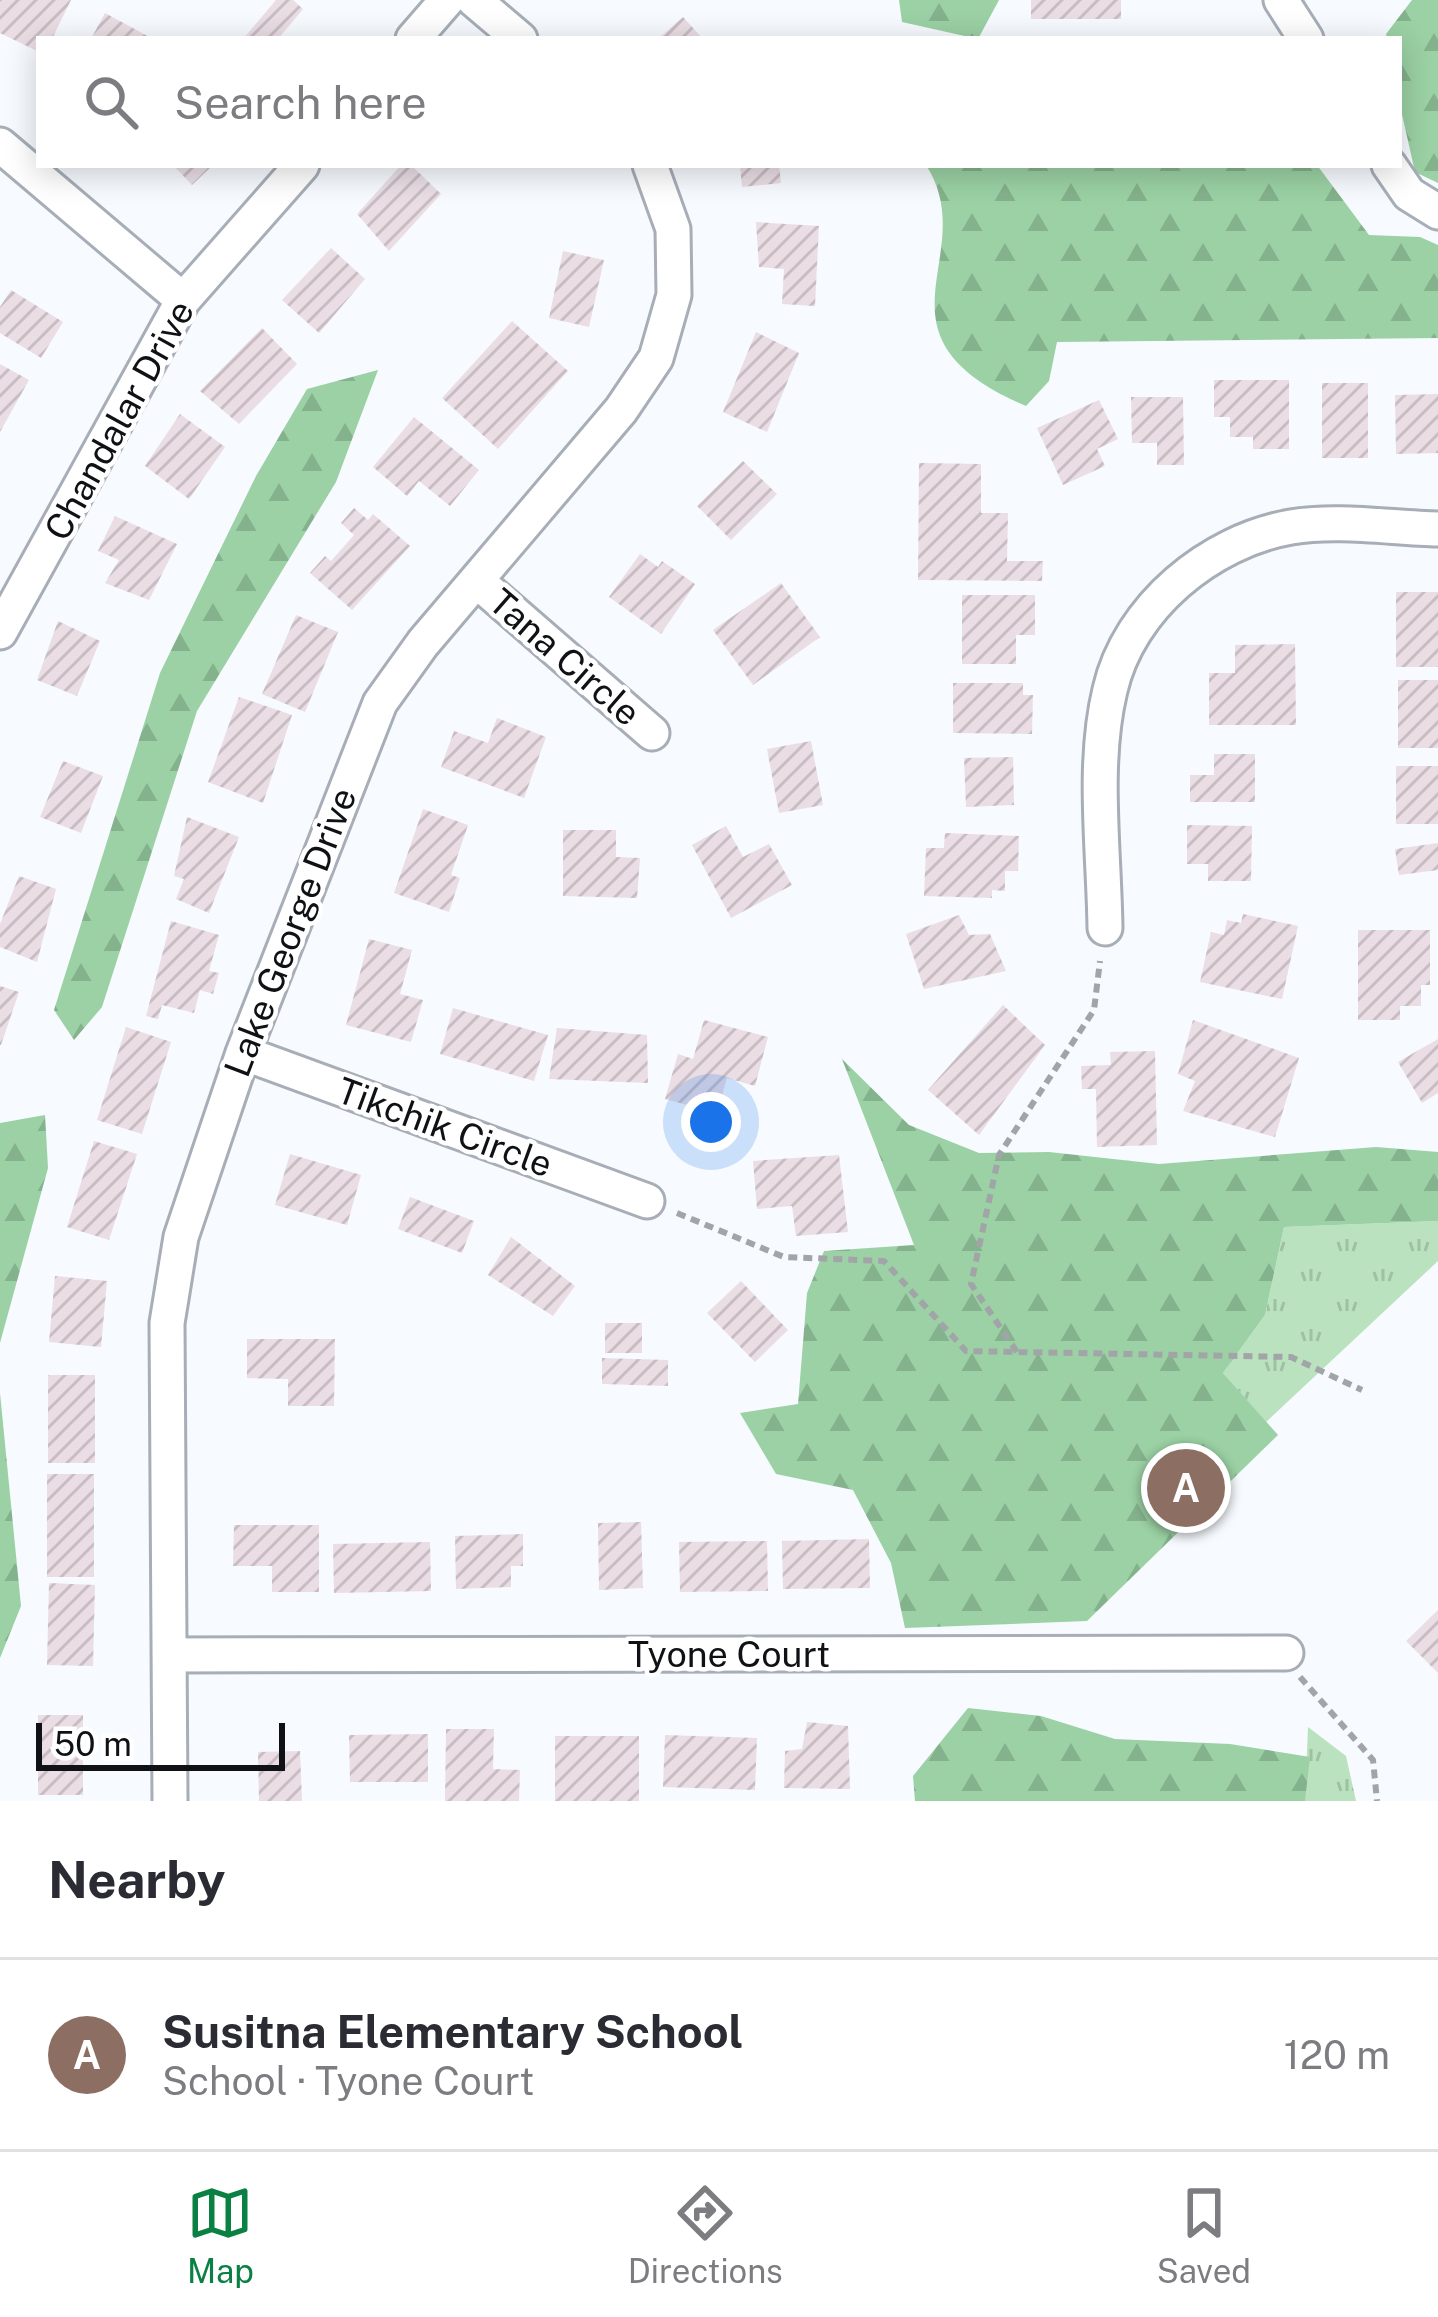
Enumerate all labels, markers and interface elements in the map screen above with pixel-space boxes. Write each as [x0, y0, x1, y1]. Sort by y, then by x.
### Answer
search box [36, 36, 1402, 168]
icon: search [78, 69, 144, 135]
text: Search here [174, 76, 427, 129]
street label: Chandalar Drive [36, 293, 202, 547]
street label: Tana Circle [481, 580, 649, 734]
street label: Lake George Drive [216, 782, 364, 1082]
street label: Tikchik Circle [332, 1069, 558, 1185]
your location [681, 1092, 741, 1152]
pin: A [1147, 1443, 1225, 1533]
street label: Tyone Court [628, 1633, 830, 1675]
scale bar [36, 1717, 285, 1770]
text: 50 m [54, 1725, 132, 1763]
text: Nearby [48, 1850, 225, 1909]
text: Susitna Elementary School [162, 2005, 743, 2058]
text: A [73, 2032, 101, 2078]
text: 120 m [1284, 2032, 1390, 2078]
text: School · Tyone Court [162, 2058, 534, 2104]
tab: Map [187, 2180, 254, 2290]
tab: Directions [628, 2180, 783, 2290]
tab: Saved [1157, 2180, 1251, 2290]

